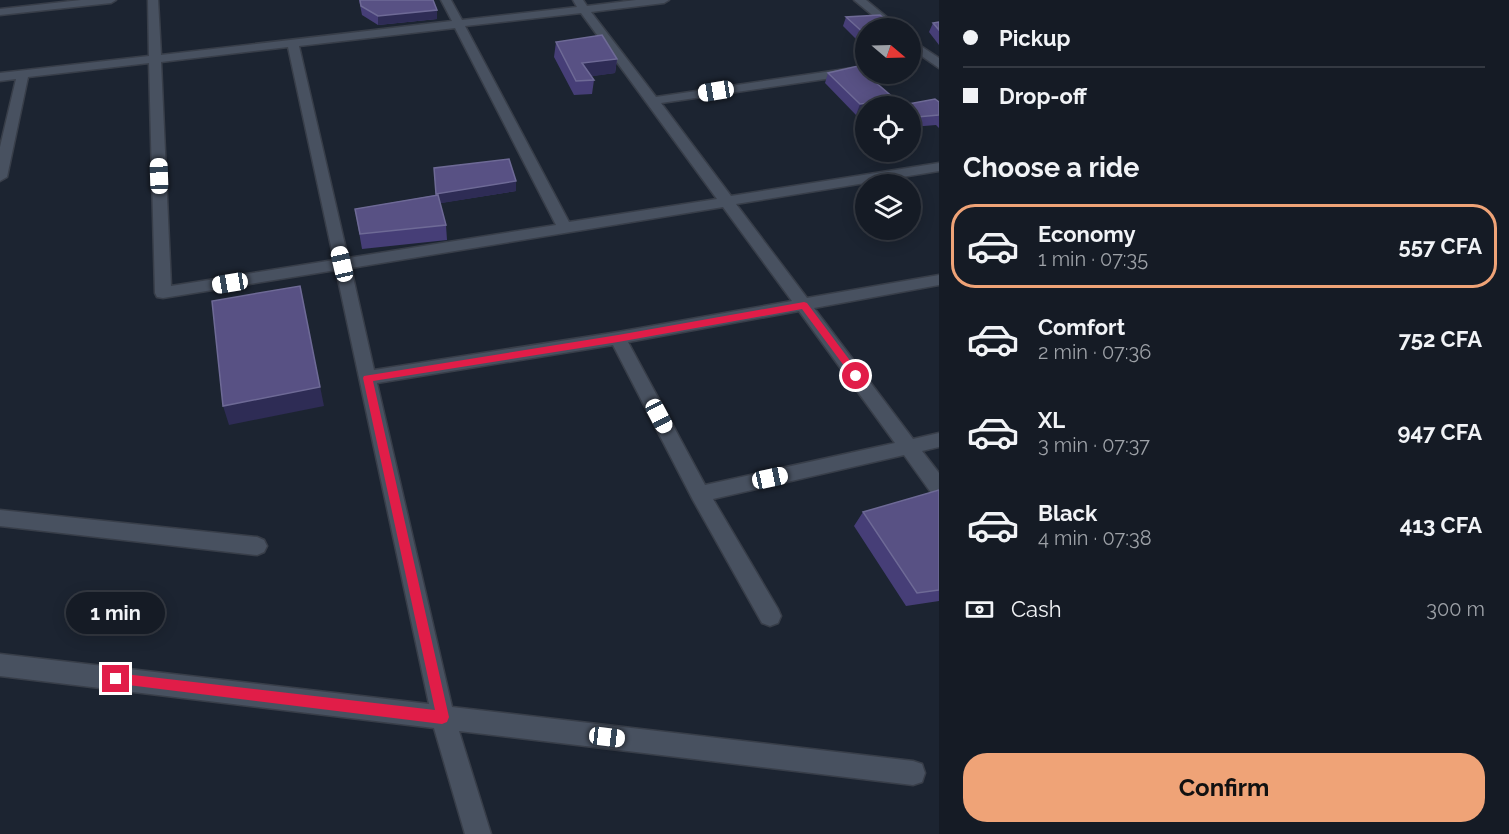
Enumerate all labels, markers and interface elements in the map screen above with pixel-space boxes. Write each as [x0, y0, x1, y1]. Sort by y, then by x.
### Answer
north arrow [855, 18, 921, 84]
map controls [855, 18, 921, 240]
text: Pickup [999, 25, 1071, 51]
car [697, 79, 735, 103]
text: Drop-off [999, 83, 1087, 109]
button: locate [855, 96, 921, 162]
text: Choose a ride [963, 152, 1139, 183]
car [149, 158, 169, 194]
button: layers [855, 174, 921, 240]
icon: car [966, 219, 1020, 273]
text: Economy [1038, 221, 1136, 247]
text: 557 CFA [1399, 233, 1482, 259]
car [329, 244, 355, 284]
text: 1 min · 07:35 [1038, 247, 1148, 271]
car [211, 271, 249, 295]
icon: car [966, 312, 1020, 366]
text: Comfort [1038, 314, 1125, 340]
text: 752 CFA [1399, 326, 1482, 352]
text: 2 min · 07:36 [1038, 340, 1151, 364]
route start [842, 362, 869, 389]
car [643, 396, 675, 436]
icon: car [966, 405, 1020, 459]
text: XL [1038, 407, 1065, 433]
text: 947 CFA [1397, 419, 1482, 445]
text: 3 min · 07:37 [1038, 433, 1150, 457]
car [751, 465, 789, 491]
icon: car [966, 498, 1020, 552]
text: Black [1038, 500, 1097, 526]
text: 413 CFA [1400, 512, 1482, 538]
text: 4 min · 07:38 [1038, 526, 1152, 550]
callout: 1 min [66, 592, 166, 634]
icon: cash [963, 593, 996, 626]
text: Cash [1011, 596, 1062, 622]
text: 300 m [1426, 597, 1485, 621]
text: 1 min [90, 601, 141, 625]
route end [102, 665, 129, 692]
car [588, 726, 626, 748]
button: Confirm [963, 753, 1485, 822]

